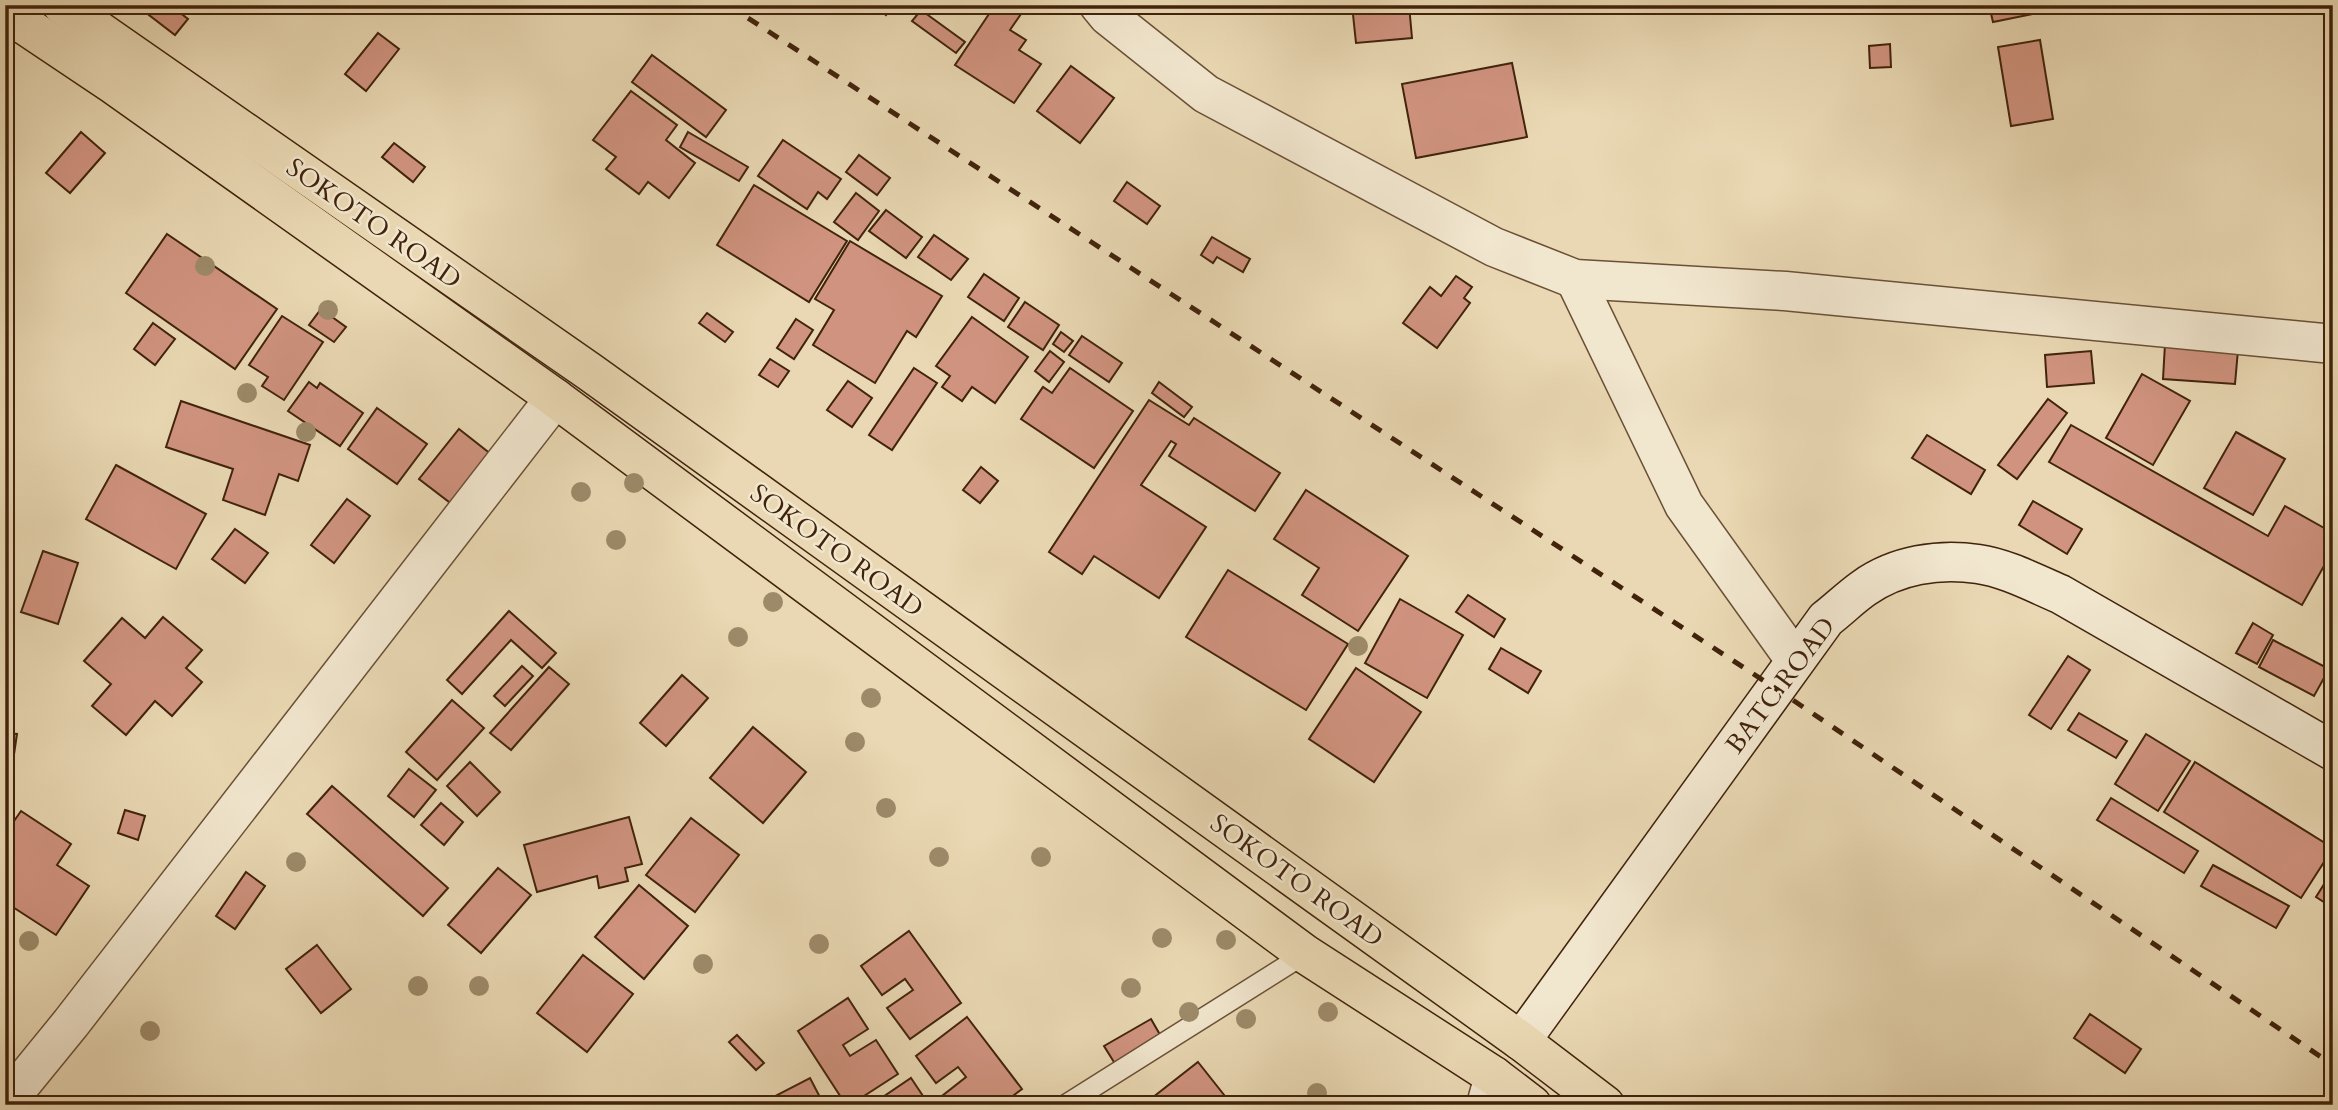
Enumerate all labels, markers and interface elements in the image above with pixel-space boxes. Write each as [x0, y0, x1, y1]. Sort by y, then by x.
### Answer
street label: SOKOTO ROAD [279, 150, 468, 297]
street label: SOKOTO ROAD [743, 476, 930, 625]
street label: BATC ROAD [1718, 610, 1843, 761]
street label: SOKOTO ROAD [1203, 806, 1390, 955]

